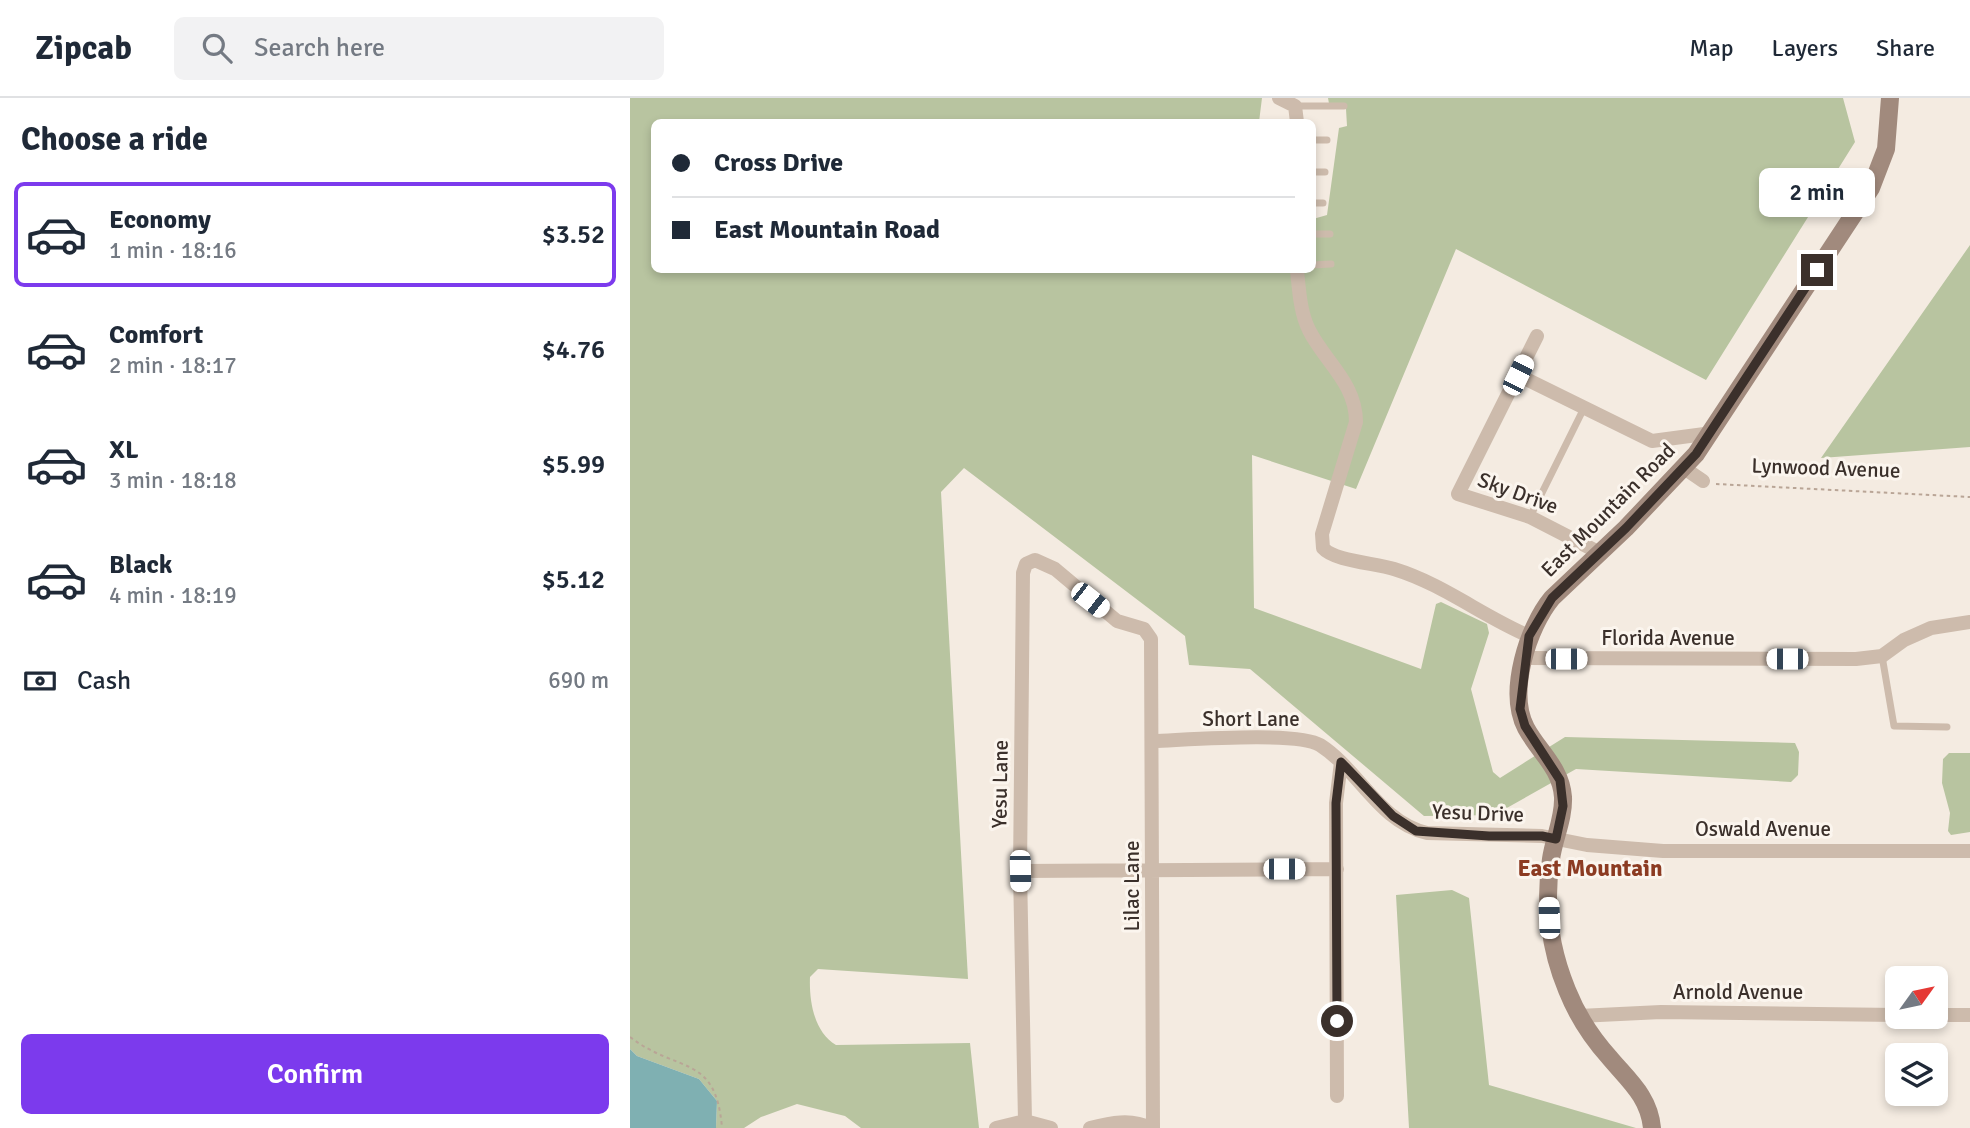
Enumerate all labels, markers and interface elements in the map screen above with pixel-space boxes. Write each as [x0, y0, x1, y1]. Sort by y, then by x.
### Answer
search box [174, 17, 664, 80]
text: Zipcab [35, 28, 132, 69]
icon: search [198, 29, 236, 67]
text: Search here [254, 32, 385, 64]
text: Map [1689, 33, 1734, 63]
text: Layers [1772, 33, 1838, 63]
text: Share [1876, 33, 1935, 63]
text: Choose a ride [21, 120, 208, 159]
text: Cross Drive [714, 147, 843, 179]
callout: 2 min [1759, 169, 1875, 218]
text: 2 min [1789, 178, 1845, 207]
icon: car [25, 203, 88, 266]
text: Economy [109, 204, 211, 236]
text: East Mountain Road [714, 214, 940, 246]
text: $3.52 [542, 219, 605, 251]
text: 1 min · 18:16 [109, 236, 237, 265]
route end [1801, 254, 1833, 286]
icon: car [25, 318, 88, 381]
text: Comfort [109, 319, 203, 351]
text: $4.76 [542, 334, 605, 366]
text: 2 min · 18:17 [109, 351, 237, 380]
car [1500, 352, 1537, 398]
icon: car [25, 433, 88, 496]
text: XL [109, 434, 139, 466]
street label: East Mountain Road [1535, 437, 1681, 583]
text: $5.99 [542, 449, 605, 481]
street label: Lynwood Avenue [1751, 452, 1901, 484]
text: 3 min · 18:18 [109, 466, 237, 495]
street label: Sky Drive [1474, 466, 1562, 520]
icon: car [25, 548, 88, 611]
text: Black [109, 549, 172, 581]
text: $5.12 [542, 564, 605, 596]
car [1067, 579, 1114, 621]
text: 4 min · 18:19 [109, 581, 237, 610]
street label: Florida Avenue [1601, 625, 1735, 651]
car [1546, 649, 1588, 670]
car [1767, 649, 1809, 670]
icon: cash [21, 662, 59, 700]
text: Cash [77, 665, 131, 697]
text: 690 m [548, 666, 609, 695]
street label: Short Lane [1202, 706, 1300, 732]
street label: Yesu Lane [986, 740, 1014, 828]
street label: Yesu Drive [1432, 798, 1524, 828]
street label: Oswald Avenue [1695, 816, 1831, 842]
street label: Lilac Lane [1119, 841, 1145, 931]
car [1010, 850, 1031, 892]
district label: East Mountain [1517, 854, 1663, 883]
car [1264, 859, 1306, 880]
car [1538, 897, 1561, 939]
north arrow [1885, 966, 1948, 1029]
map controls [1885, 966, 1948, 1106]
street label: Arnold Avenue [1673, 979, 1803, 1005]
route start [1321, 1005, 1353, 1037]
button: Confirm [21, 1034, 609, 1114]
button: layers [1885, 1043, 1948, 1106]

